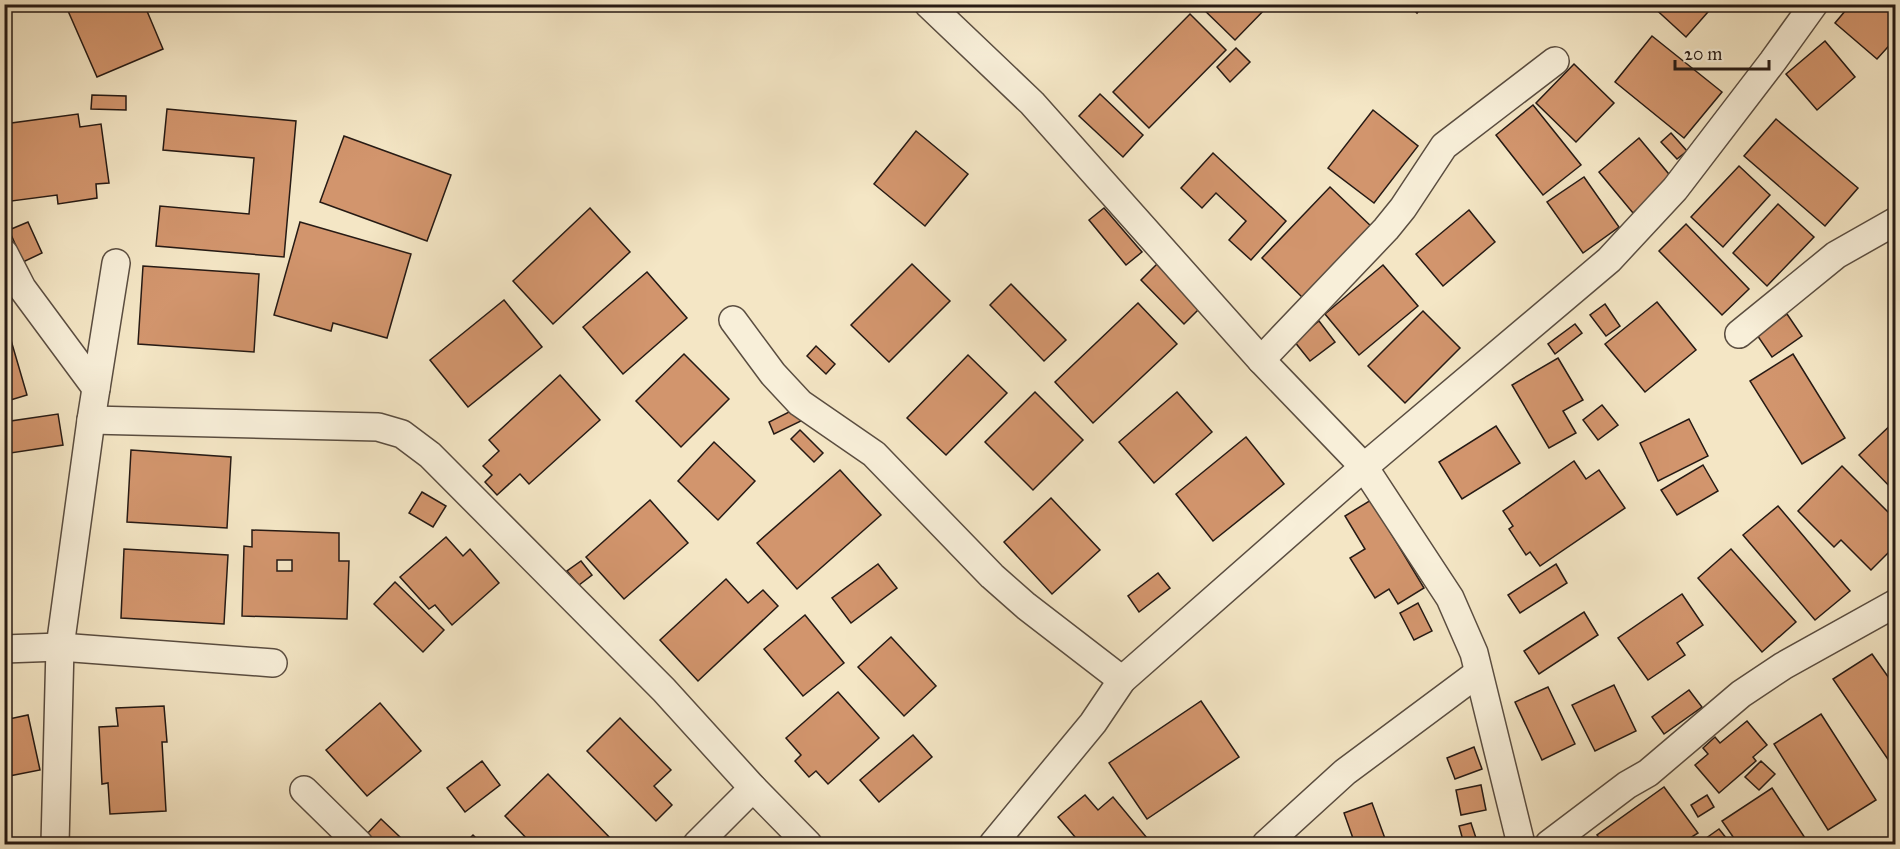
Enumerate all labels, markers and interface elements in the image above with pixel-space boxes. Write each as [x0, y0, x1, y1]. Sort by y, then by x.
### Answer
scale bar [1675, 33, 1770, 71]
text: 20 m [1684, 43, 1722, 65]

